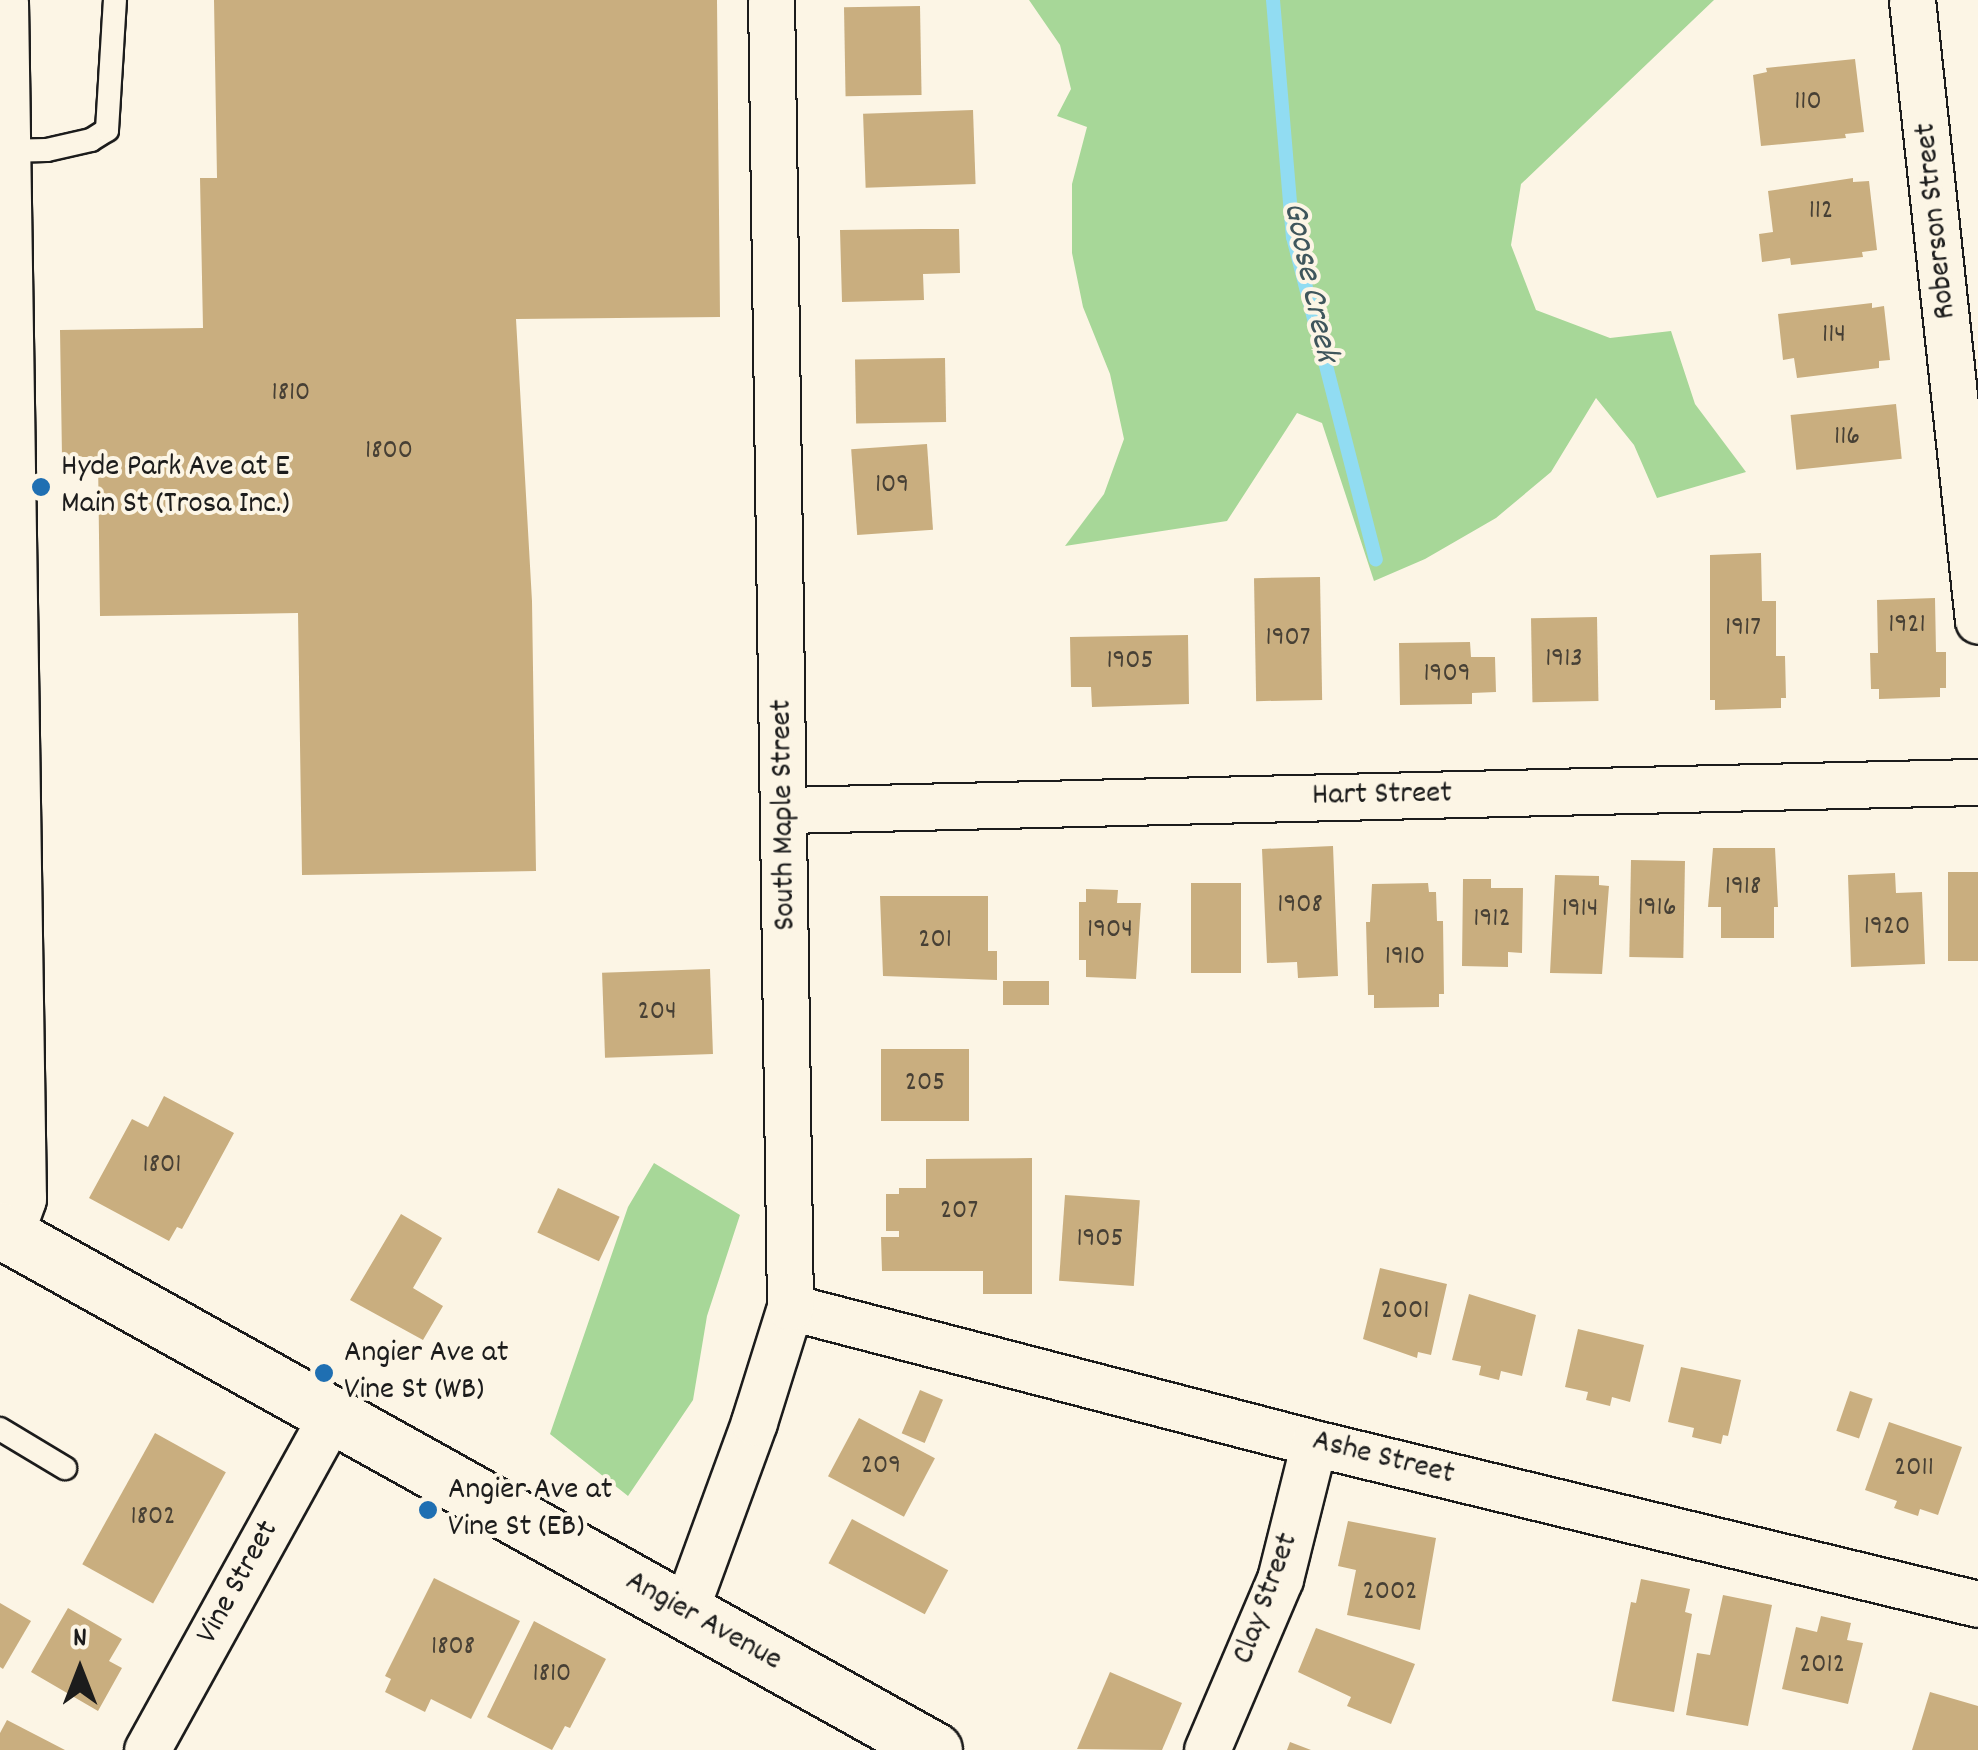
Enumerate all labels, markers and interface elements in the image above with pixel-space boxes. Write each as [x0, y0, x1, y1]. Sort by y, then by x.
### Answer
house number: 110 [1794, 86, 1822, 120]
street label: Roberson Street [1908, 121, 1966, 321]
house number: 112 [1809, 195, 1833, 229]
water label: Goose Creek [1272, 198, 1346, 366]
house number: 114 [1822, 319, 1846, 353]
house number: 1810 [272, 377, 310, 411]
house number: 116 [1834, 421, 1860, 455]
house number: 1800 [365, 435, 413, 469]
place label: Hyde Park Ave at E Main St (Trosa Inc.) [61, 450, 290, 525]
house number: 109 [875, 469, 909, 503]
marker: Hyde Park Ave at E Main St (Trosa Inc.) [30, 476, 52, 498]
house number: 1921 [1888, 609, 1926, 643]
house number: 1917 [1725, 612, 1761, 646]
house number: 1907 [1266, 622, 1310, 656]
house number: 1913 [1545, 643, 1583, 677]
house number: 1905 [1106, 645, 1154, 679]
house number: 1909 [1423, 658, 1471, 692]
street label: South Maple Street [764, 699, 806, 931]
street label: Hart Street [1312, 776, 1452, 816]
house number: 1918 [1725, 871, 1761, 905]
house number: 1908 [1277, 889, 1323, 923]
house number: 1916 [1638, 892, 1676, 926]
house number: 1914 [1562, 893, 1598, 927]
house number: 1912 [1473, 903, 1511, 937]
house number: 1920 [1864, 911, 1910, 945]
house number: 1904 [1087, 914, 1133, 948]
house number: 201 [918, 924, 952, 958]
house number: 1910 [1385, 941, 1425, 975]
house number: 204 [637, 996, 677, 1030]
house number: 205 [905, 1067, 945, 1101]
house number: 1801 [143, 1149, 181, 1183]
house number: 207 [940, 1195, 978, 1229]
house number: 1905 [1076, 1223, 1124, 1257]
house number: 2001 [1381, 1295, 1429, 1329]
place label: Angier Ave at Vine St (WB) [344, 1336, 508, 1411]
marker: Angier Ave at Vine St (WB) [313, 1362, 335, 1384]
street label: Ashe Street [1308, 1423, 1458, 1495]
house number: 209 [861, 1450, 901, 1484]
house number: 2011 [1894, 1452, 1934, 1486]
place label: Angier Ave at Vine St (EB) [448, 1473, 612, 1548]
marker: Angier Ave at Vine St (EB) [417, 1499, 439, 1521]
house number: 1802 [131, 1501, 175, 1535]
street label: Vine Street [189, 1515, 289, 1651]
street label: Clay Street [1226, 1528, 1308, 1670]
street label: Angier Avenue [618, 1563, 788, 1681]
house number: 2002 [1363, 1576, 1417, 1610]
north arrow [30, 1620, 130, 1720]
text: N [73, 1620, 87, 1660]
house number: 1808 [431, 1631, 475, 1665]
house number: 2012 [1799, 1649, 1845, 1683]
house number: 1810 [533, 1658, 571, 1692]

